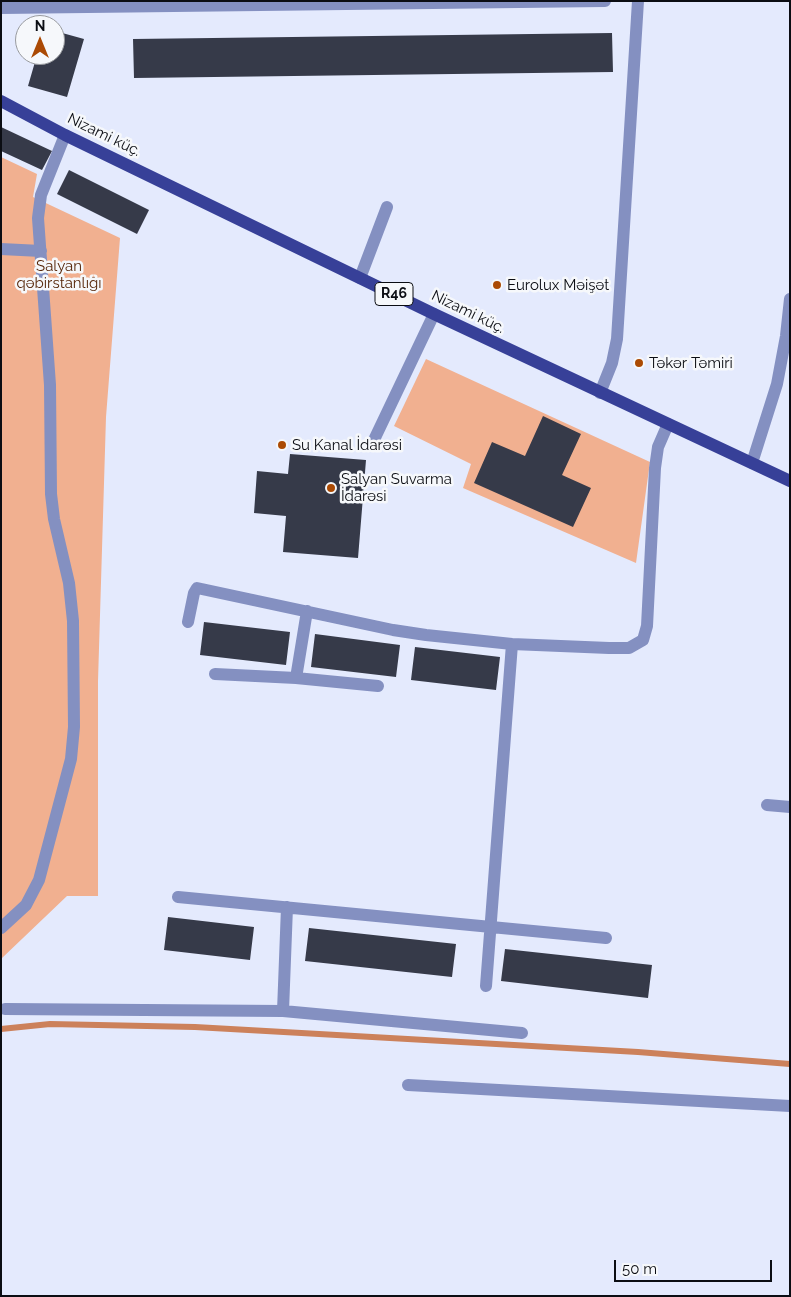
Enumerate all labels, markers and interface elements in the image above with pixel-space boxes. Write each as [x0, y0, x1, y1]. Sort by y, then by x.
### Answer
north arrow [15, 15, 65, 65]
text: N [35, 18, 45, 34]
street label: Nizami küç. [64, 110, 144, 160]
park label: Salyan qəbirstanlığı [17, 257, 101, 292]
place label: Eurolux Məişət [507, 276, 609, 294]
marker: Eurolux Məişət [491, 279, 503, 291]
road number: R46 [375, 282, 413, 306]
street label: Nizami küç. [428, 287, 508, 337]
place label: Təkər Təmiri [649, 354, 733, 372]
marker: Təkər Təmiri [633, 357, 645, 369]
place label: Su Kanal İdarəsi [292, 436, 402, 454]
marker: Su Kanal İdarəsi [276, 439, 288, 451]
place label: Salyan Suvarma İdarəsi [341, 470, 452, 505]
marker: Salyan Suvarma İdarəsi [325, 482, 337, 494]
scale bar [616, 1250, 774, 1282]
text: 50 m [622, 1260, 657, 1278]

